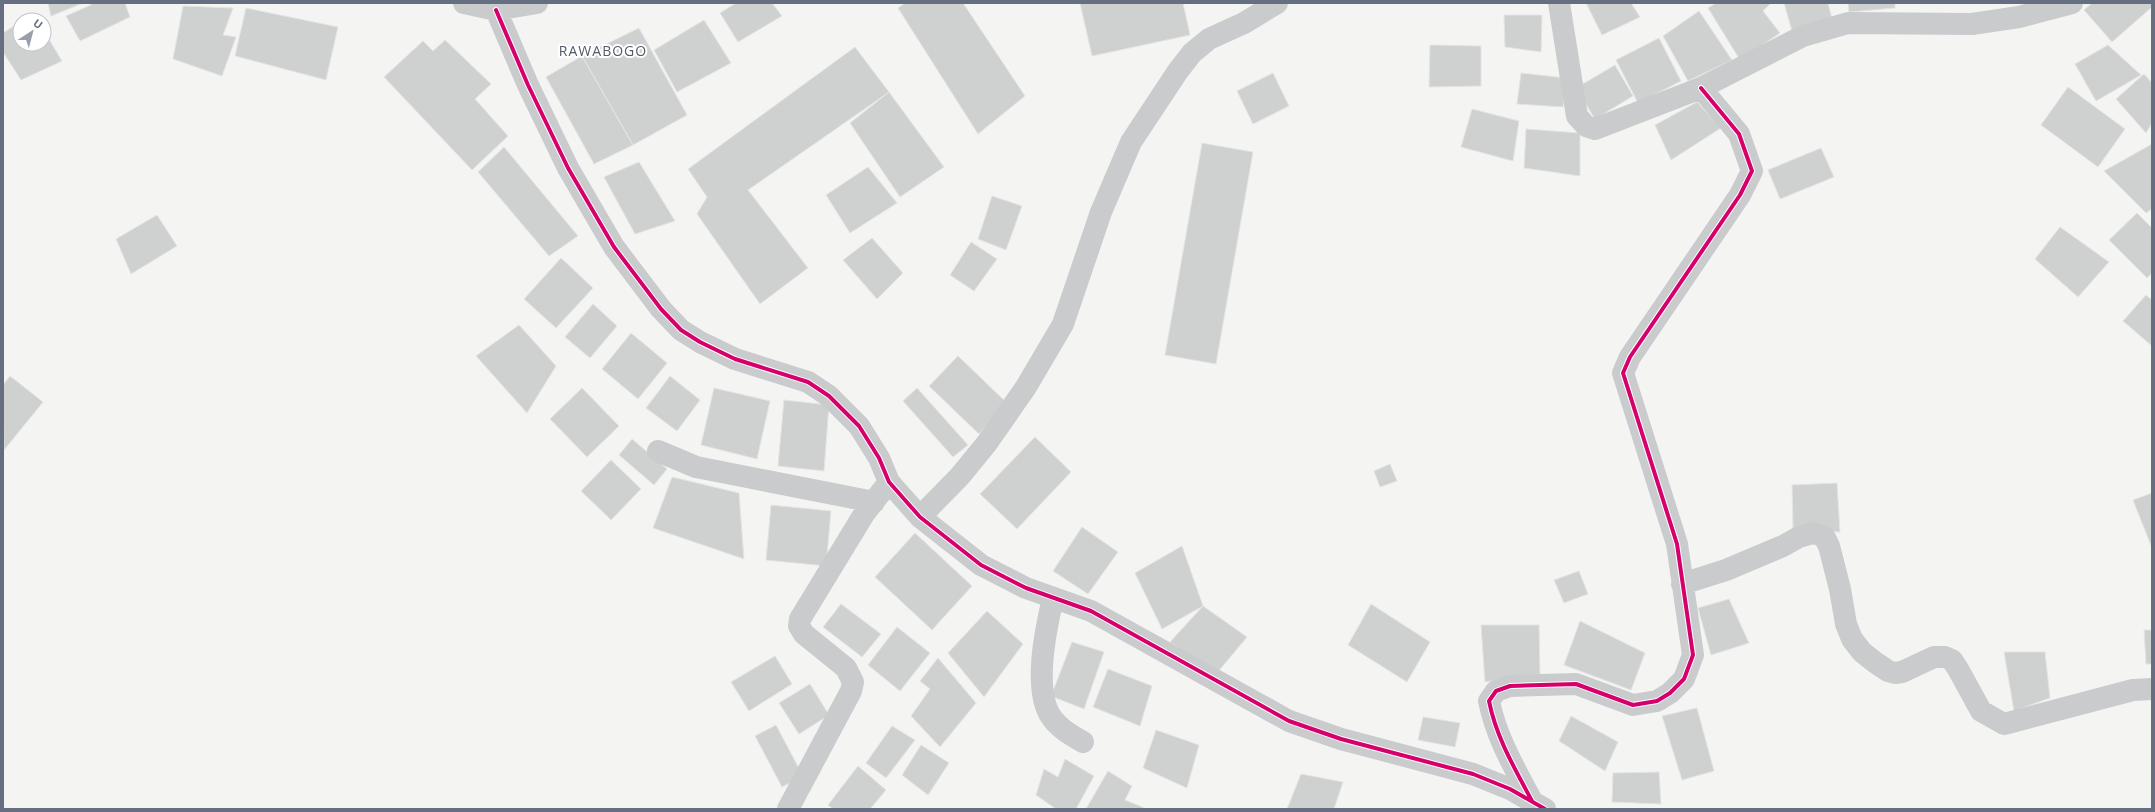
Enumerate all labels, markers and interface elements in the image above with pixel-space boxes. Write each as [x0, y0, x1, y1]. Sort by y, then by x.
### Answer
north arrow [12, 12, 52, 52]
text: U [30, 15, 46, 32]
district label: RAWABOGO [559, 41, 647, 60]

